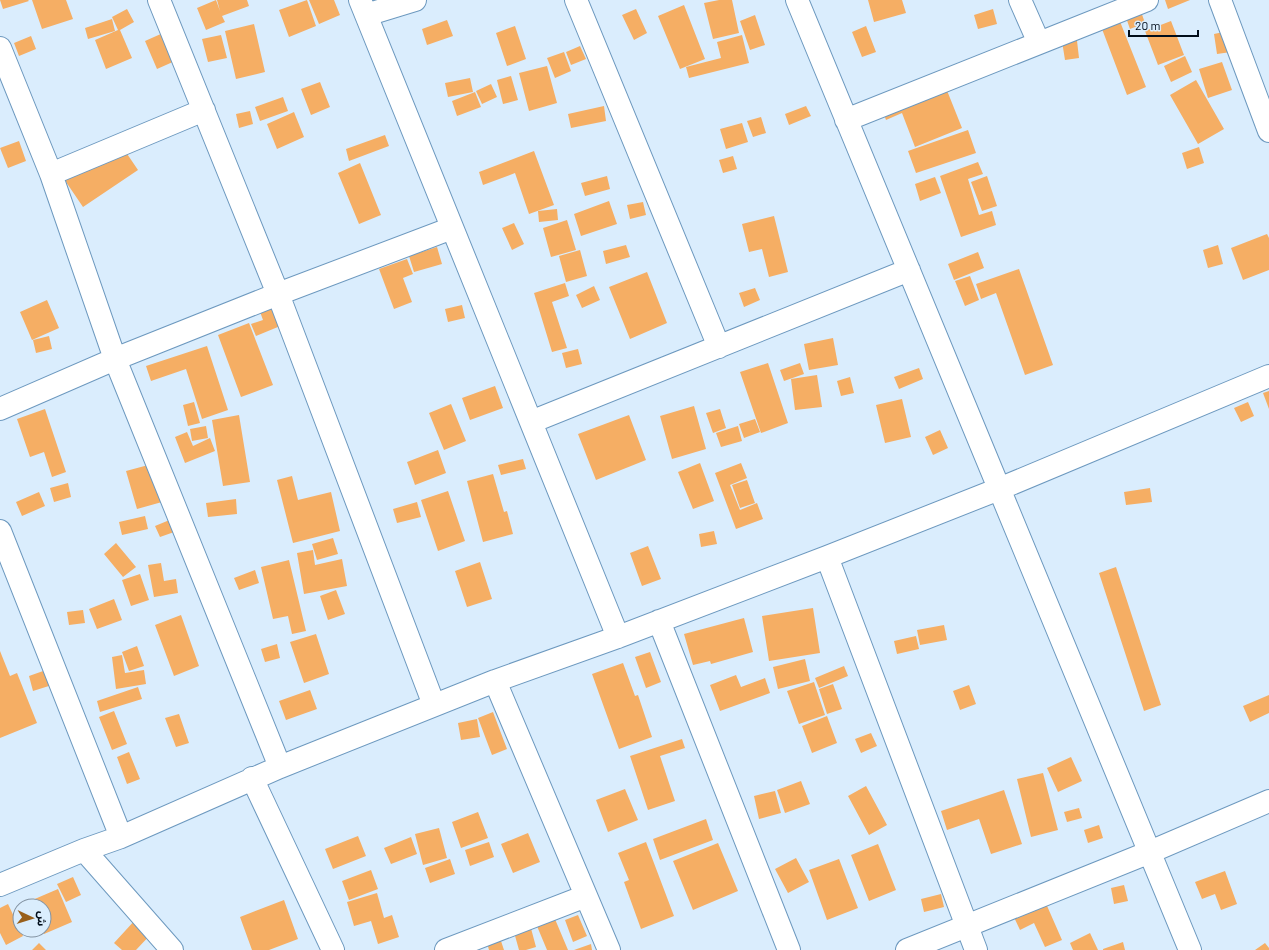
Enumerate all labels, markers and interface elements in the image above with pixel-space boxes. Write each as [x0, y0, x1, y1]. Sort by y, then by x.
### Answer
scale bar [1129, 12, 1198, 38]
text: 20 m [1135, 18, 1161, 32]
north arrow [12, 898, 52, 938]
text: ش [34, 911, 49, 927]

